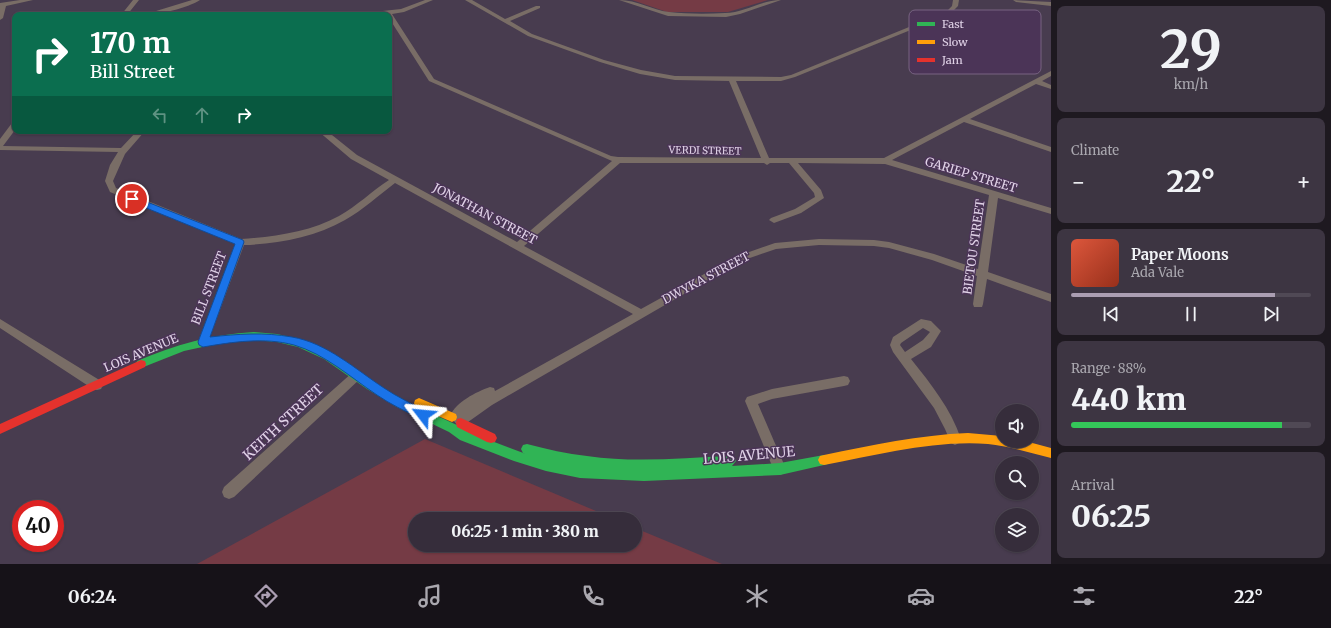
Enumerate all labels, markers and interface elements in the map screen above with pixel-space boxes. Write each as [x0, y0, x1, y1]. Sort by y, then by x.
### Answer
legend [909, 10, 1041, 74]
text: Fast [942, 17, 965, 31]
text: 29 [1160, 17, 1222, 82]
text: 170 m [90, 25, 171, 61]
icon: right [24, 28, 76, 80]
text: Slow [942, 35, 968, 49]
text: Jam [941, 53, 963, 67]
text: Bill Street [90, 60, 175, 83]
text: km/h [1174, 76, 1208, 93]
icon: left [149, 104, 171, 126]
icon: ahead [191, 104, 213, 126]
icon: right [233, 104, 255, 126]
text: Climate [1071, 142, 1119, 159]
street label: VERDI STREET [667, 143, 742, 158]
street label: GARIEP STREET [923, 153, 1020, 196]
text: 22° [1167, 162, 1215, 200]
text: − [1071, 168, 1086, 196]
text: + [1296, 168, 1311, 196]
street label: JONATHAN STREET [430, 179, 540, 248]
pin [115, 182, 149, 216]
icon: arrive [121, 188, 143, 210]
street label: BIETOU STREET [959, 198, 988, 295]
text: Paper Moons [1131, 245, 1229, 264]
street label: BILL STREET [188, 248, 230, 327]
street label: DWYKA STREET [659, 248, 753, 307]
text: Ada Vale [1131, 264, 1184, 281]
icon: previous [1100, 303, 1122, 325]
icon: pause [1180, 303, 1202, 325]
icon: next [1260, 303, 1282, 325]
street label: LOIS AVENUE [101, 330, 181, 375]
text: Range · 88% [1071, 360, 1146, 377]
street label: KEITH STREET [239, 380, 327, 464]
text: 440 km [1071, 380, 1186, 418]
position arrow [402, 394, 444, 436]
map controls [995, 404, 1039, 552]
button: sound [995, 404, 1039, 448]
street label: LOIS AVENUE [702, 442, 796, 468]
button: search [995, 456, 1039, 500]
text: Arrival [1071, 477, 1114, 494]
text: 06:25 [1071, 497, 1151, 535]
speed limit sign: 40 [12, 500, 64, 552]
button: layers [995, 508, 1039, 552]
text: 06:25 · 1 min · 380 m [451, 522, 599, 541]
icon: directions [252, 582, 280, 610]
icon: music [416, 582, 444, 610]
icon: phone [579, 582, 607, 610]
icon: climate [743, 582, 771, 610]
icon: car [907, 582, 935, 610]
icon: filters [1070, 582, 1098, 610]
text: 06:24 [68, 585, 116, 608]
text: 22° [1234, 585, 1263, 608]

